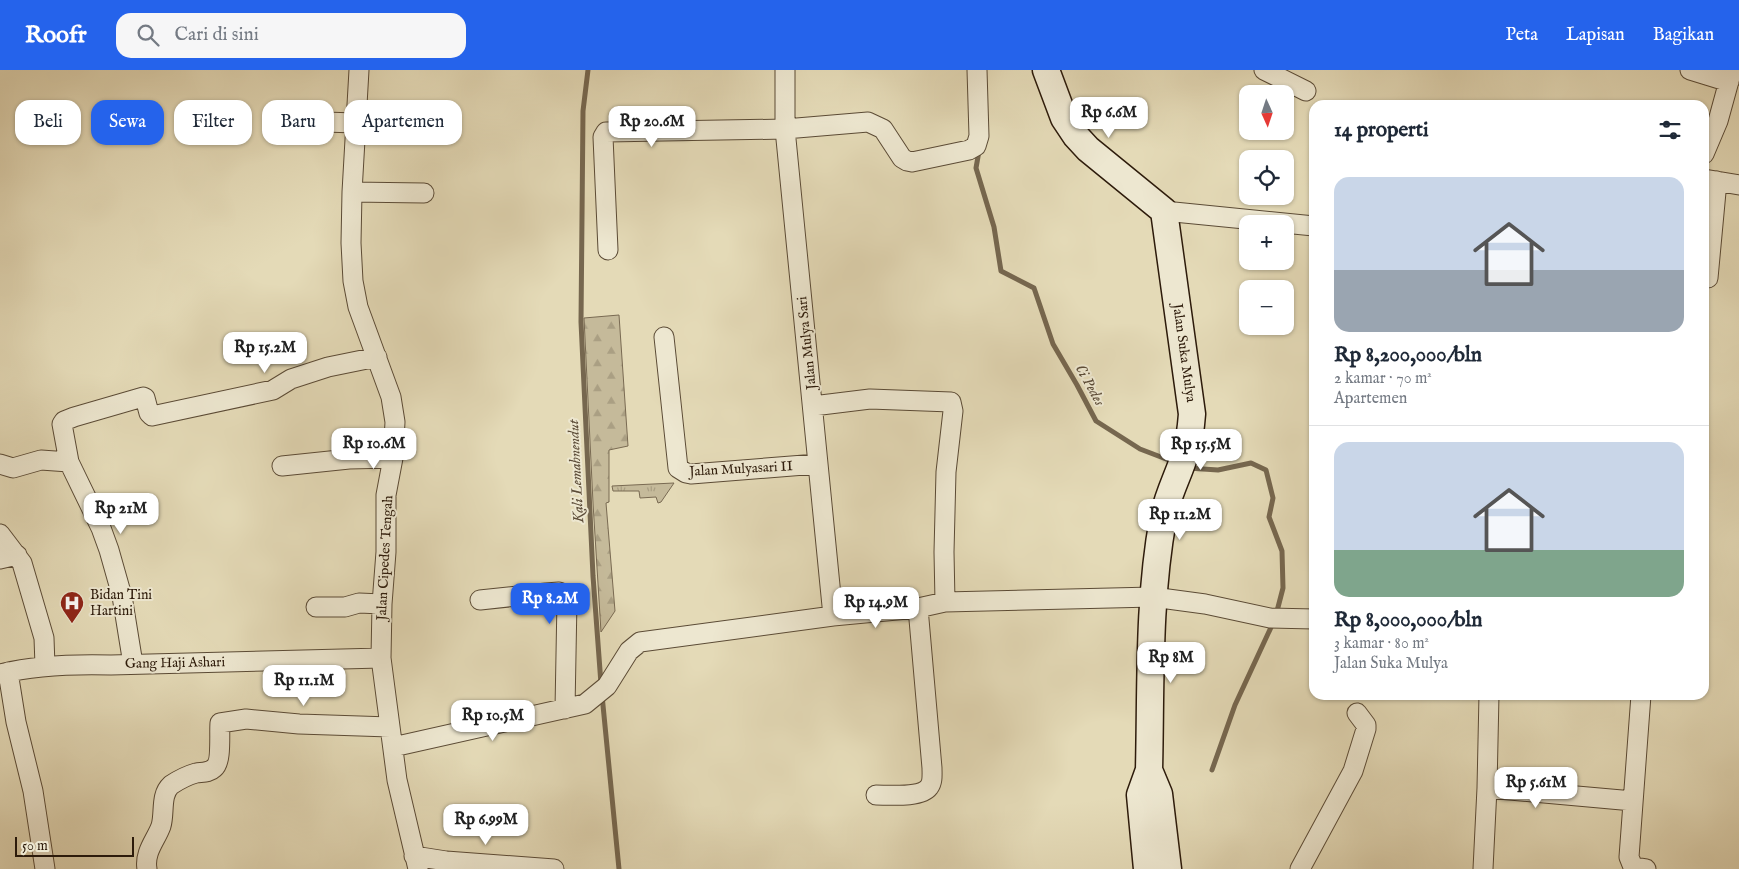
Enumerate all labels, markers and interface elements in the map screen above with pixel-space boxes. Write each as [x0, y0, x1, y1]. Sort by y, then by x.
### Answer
search box [116, 13, 466, 58]
text: Roofr [25, 20, 86, 51]
icon: search [134, 21, 162, 49]
text: Cari di sini [174, 23, 259, 47]
text: Peta [1506, 24, 1538, 47]
text: Lapisan [1566, 24, 1625, 47]
text: Bagikan [1653, 24, 1714, 47]
north arrow [1239, 85, 1294, 140]
map controls [1239, 85, 1294, 335]
pin: Rp 6.6M [1063, 97, 1155, 139]
chip: Beli [15, 100, 81, 145]
chip: Sewa [91, 100, 164, 145]
chip: Filter [174, 100, 252, 145]
chip: Baru [262, 100, 334, 145]
chip: Apartemen [344, 100, 462, 145]
text: Rp 6.6M [1081, 103, 1137, 123]
pin: Rp 20.6M [600, 106, 704, 148]
text: Rp 20.6M [620, 112, 684, 132]
icon: filters [1656, 116, 1684, 144]
text: 14 properti [1334, 117, 1429, 144]
button: locate [1239, 150, 1294, 205]
icon: home [1464, 209, 1554, 299]
button: + [1239, 215, 1294, 270]
button: − [1239, 280, 1294, 335]
street label: Jalan Mulya Sari [793, 295, 821, 393]
street label: Jalan Suka Mulya [1168, 300, 1200, 404]
pin: Rp 15.2M [213, 332, 317, 374]
text: Rp 15.2M [234, 338, 296, 358]
text: Rp 8,200,000/bln [1334, 342, 1482, 369]
water label: Ci Pedes [1071, 361, 1109, 410]
text: 2 kamar · 70 m² [1334, 369, 1432, 389]
text: Apartemen [1334, 389, 1407, 409]
water label: Kali Lemahnendut [564, 418, 588, 524]
pin: Rp 10.6M [322, 428, 426, 470]
pin: Rp 15.5M [1149, 428, 1253, 471]
text: Rp 10.6M [342, 434, 406, 454]
text: Rp 15.5M [1171, 435, 1231, 455]
street label: Jalan Mulyasari II [687, 457, 793, 481]
icon: home [1464, 475, 1554, 565]
pin: Rp 21M [80, 492, 162, 535]
street label: Jalan Cipedes Tengah [373, 494, 397, 623]
pin: Rp 11.2M [1128, 498, 1232, 541]
text: Rp 21M [95, 499, 147, 519]
text: Rp 11.2M [1149, 505, 1211, 525]
pin: Rp 8.2M [504, 582, 596, 625]
place label: Bidan Tini Hartini [90, 586, 152, 620]
pin: Rp 14.9M [824, 586, 928, 629]
text: Rp 8.2M [522, 589, 578, 609]
hospital icon: Bidan Tini Hartini [59, 590, 85, 624]
text: Rp 14.9M [844, 593, 908, 613]
text: Rp 8,000,000/bln [1334, 607, 1482, 634]
text: 3 kamar · 80 m² [1334, 634, 1429, 654]
pin: Rp 8M [1136, 642, 1206, 684]
text: Rp 8M [1148, 648, 1194, 668]
street label: Gang Haji Ashari [125, 653, 226, 673]
text: Jalan Suka Mulya [1334, 654, 1448, 674]
pin: Rp 11.1M [252, 664, 356, 707]
text: Rp 11.1M [274, 671, 334, 691]
pin: Rp 10.5M [441, 700, 545, 742]
text: Rp 10.5M [462, 706, 524, 726]
pin: Rp 5.61M [1484, 766, 1588, 809]
text: Rp 5.61M [1505, 773, 1567, 793]
pin: Rp 6.99M [434, 804, 538, 846]
text: Rp 6.99M [454, 810, 518, 830]
scale bar [15, 834, 134, 857]
text: 50 m [22, 837, 48, 855]

